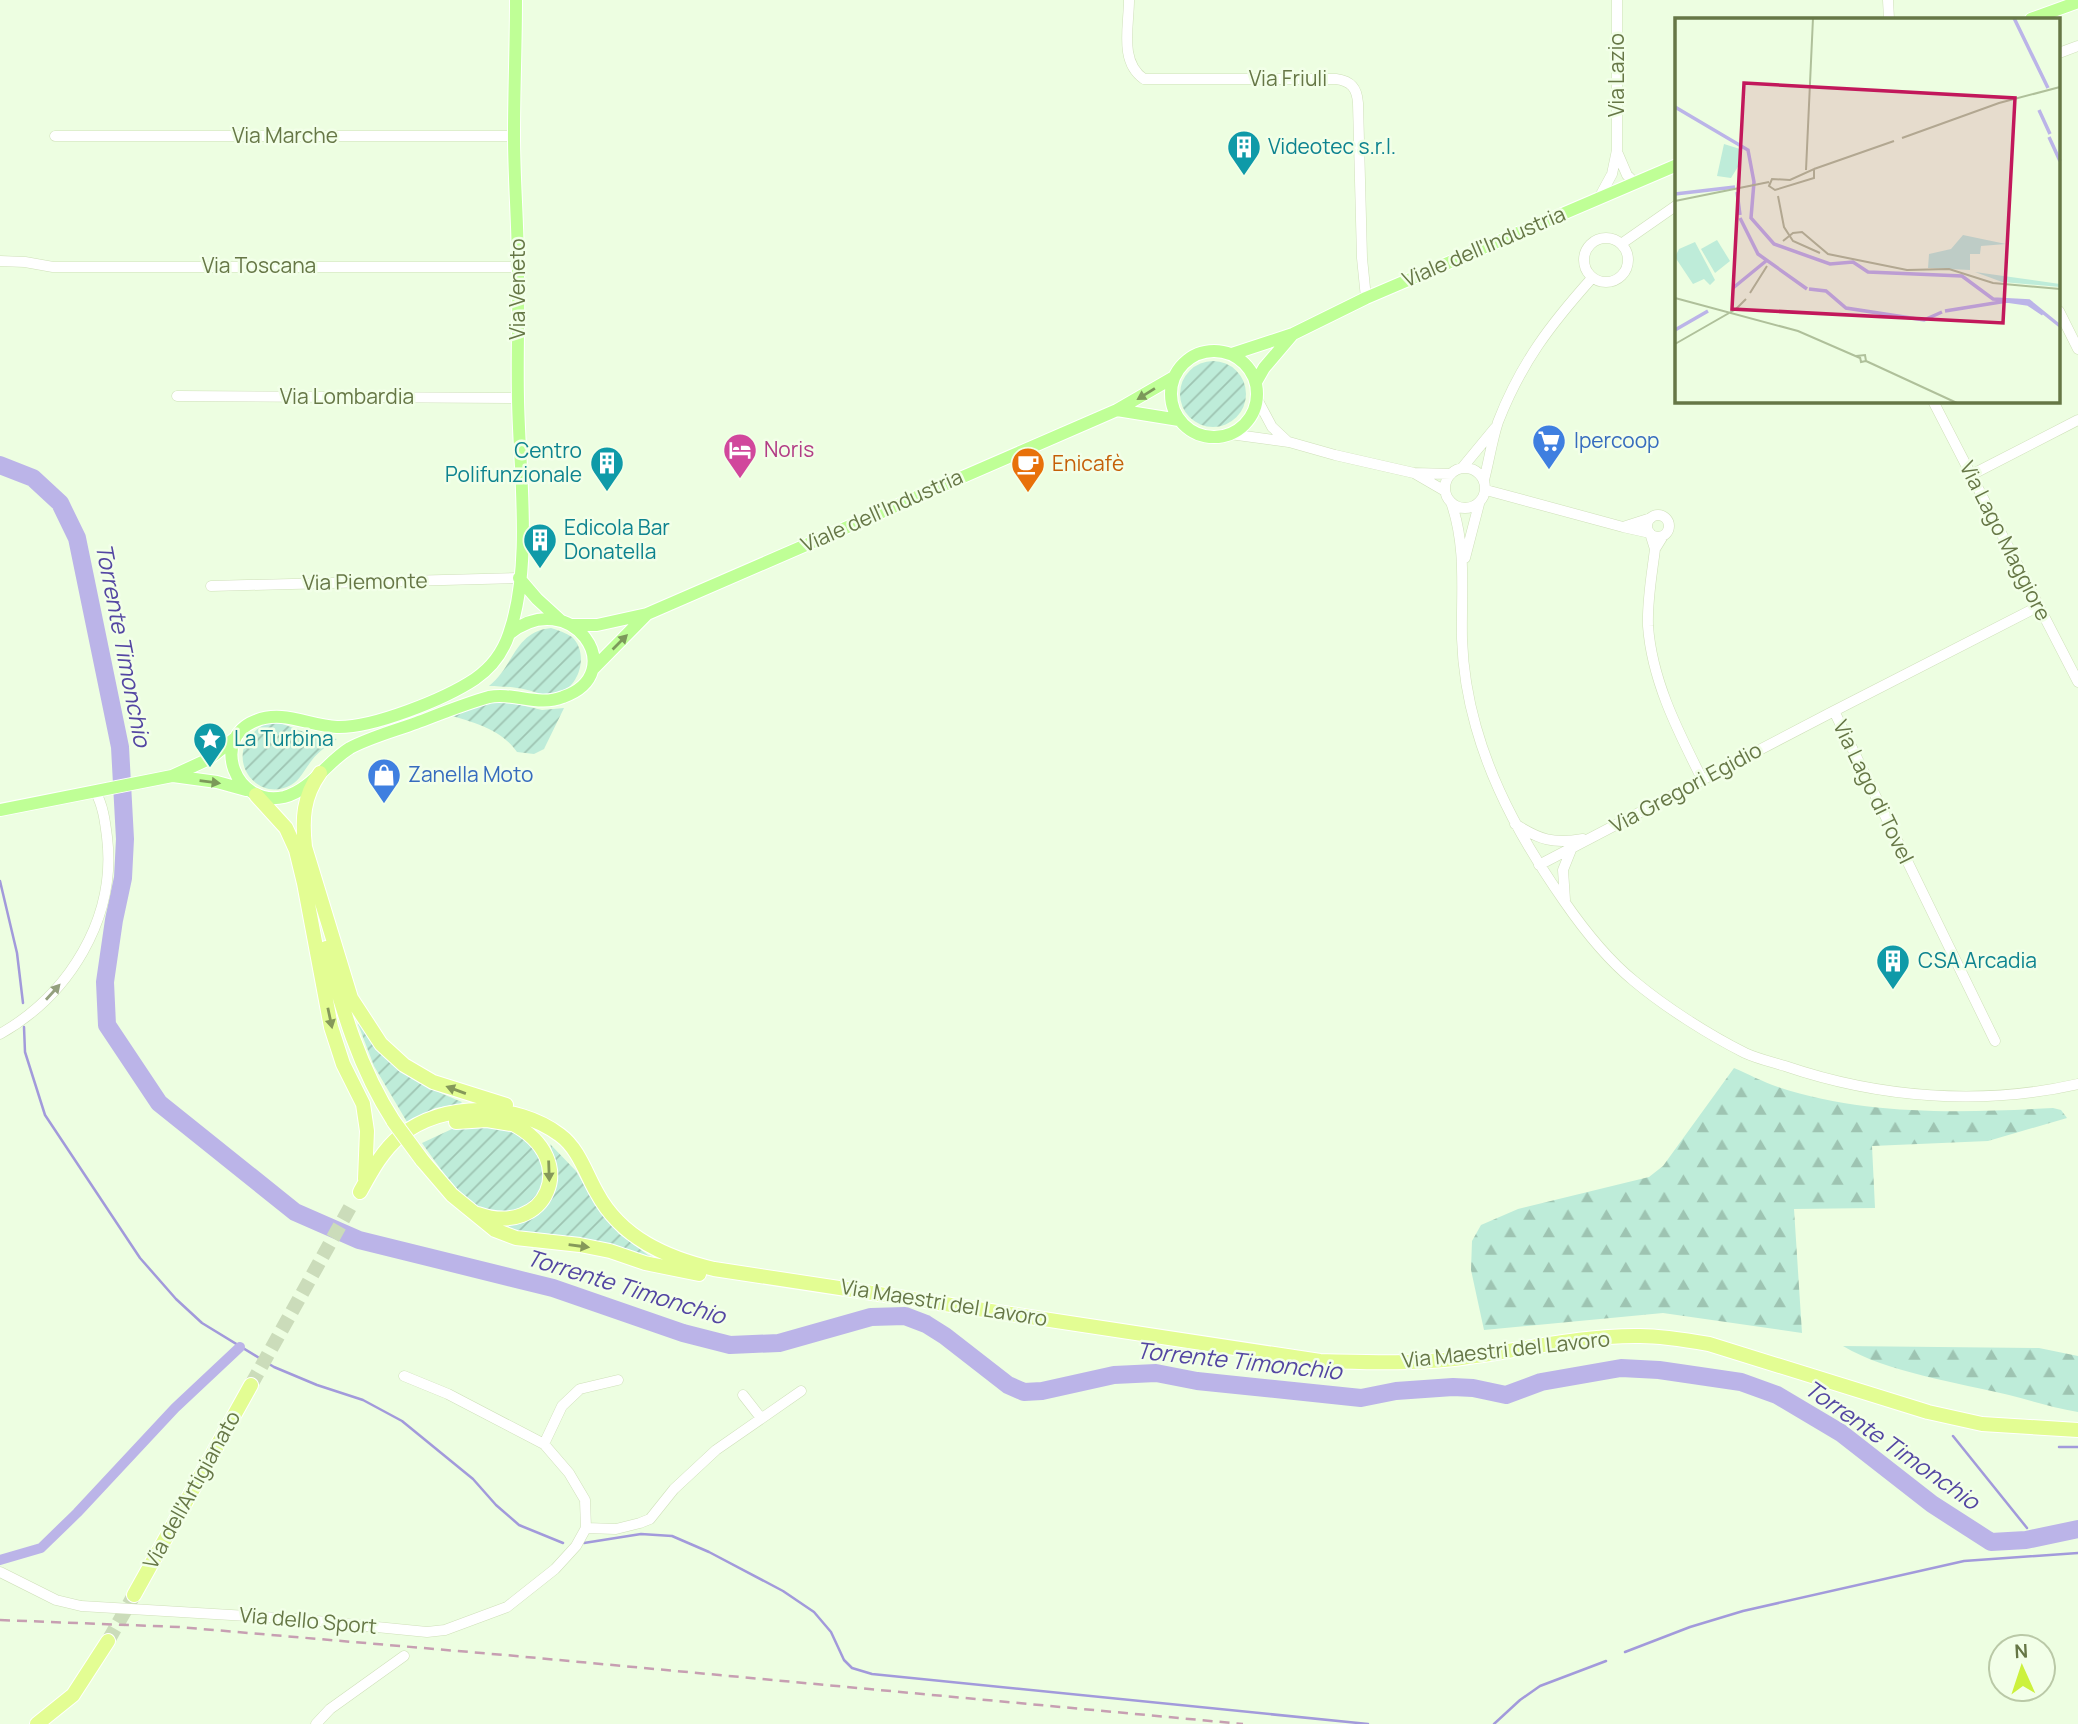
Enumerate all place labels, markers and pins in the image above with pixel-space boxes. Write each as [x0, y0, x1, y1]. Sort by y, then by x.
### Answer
building icon: Videotec s.r.l. [1225, 128, 1263, 177]
place label: Videotec s.r.l. [1268, 132, 1396, 160]
supermarket icon: Ipercoop [1530, 422, 1568, 471]
place label: Ipercoop [1574, 426, 1660, 454]
hotel icon: Noris [721, 431, 759, 480]
place label: Noris [764, 435, 814, 463]
place label: Centro Polifunzionale [445, 436, 582, 488]
building icon: Centro Polifunzionale [588, 444, 626, 493]
cafe icon: Enicafè [1009, 445, 1047, 494]
place label: Enicafè [1052, 449, 1124, 477]
place label: Edicola Bar Donatella [564, 513, 670, 565]
building icon: Edicola Bar Donatella [521, 521, 559, 570]
place icon: La Turbina [191, 720, 229, 769]
place label: La Turbina [234, 724, 334, 752]
shop icon: Zanella Moto [365, 756, 403, 805]
place label: Zanella Moto [408, 760, 533, 788]
building icon: CSA Arcadia [1874, 942, 1912, 991]
place label: CSA Arcadia [1918, 946, 2037, 974]

